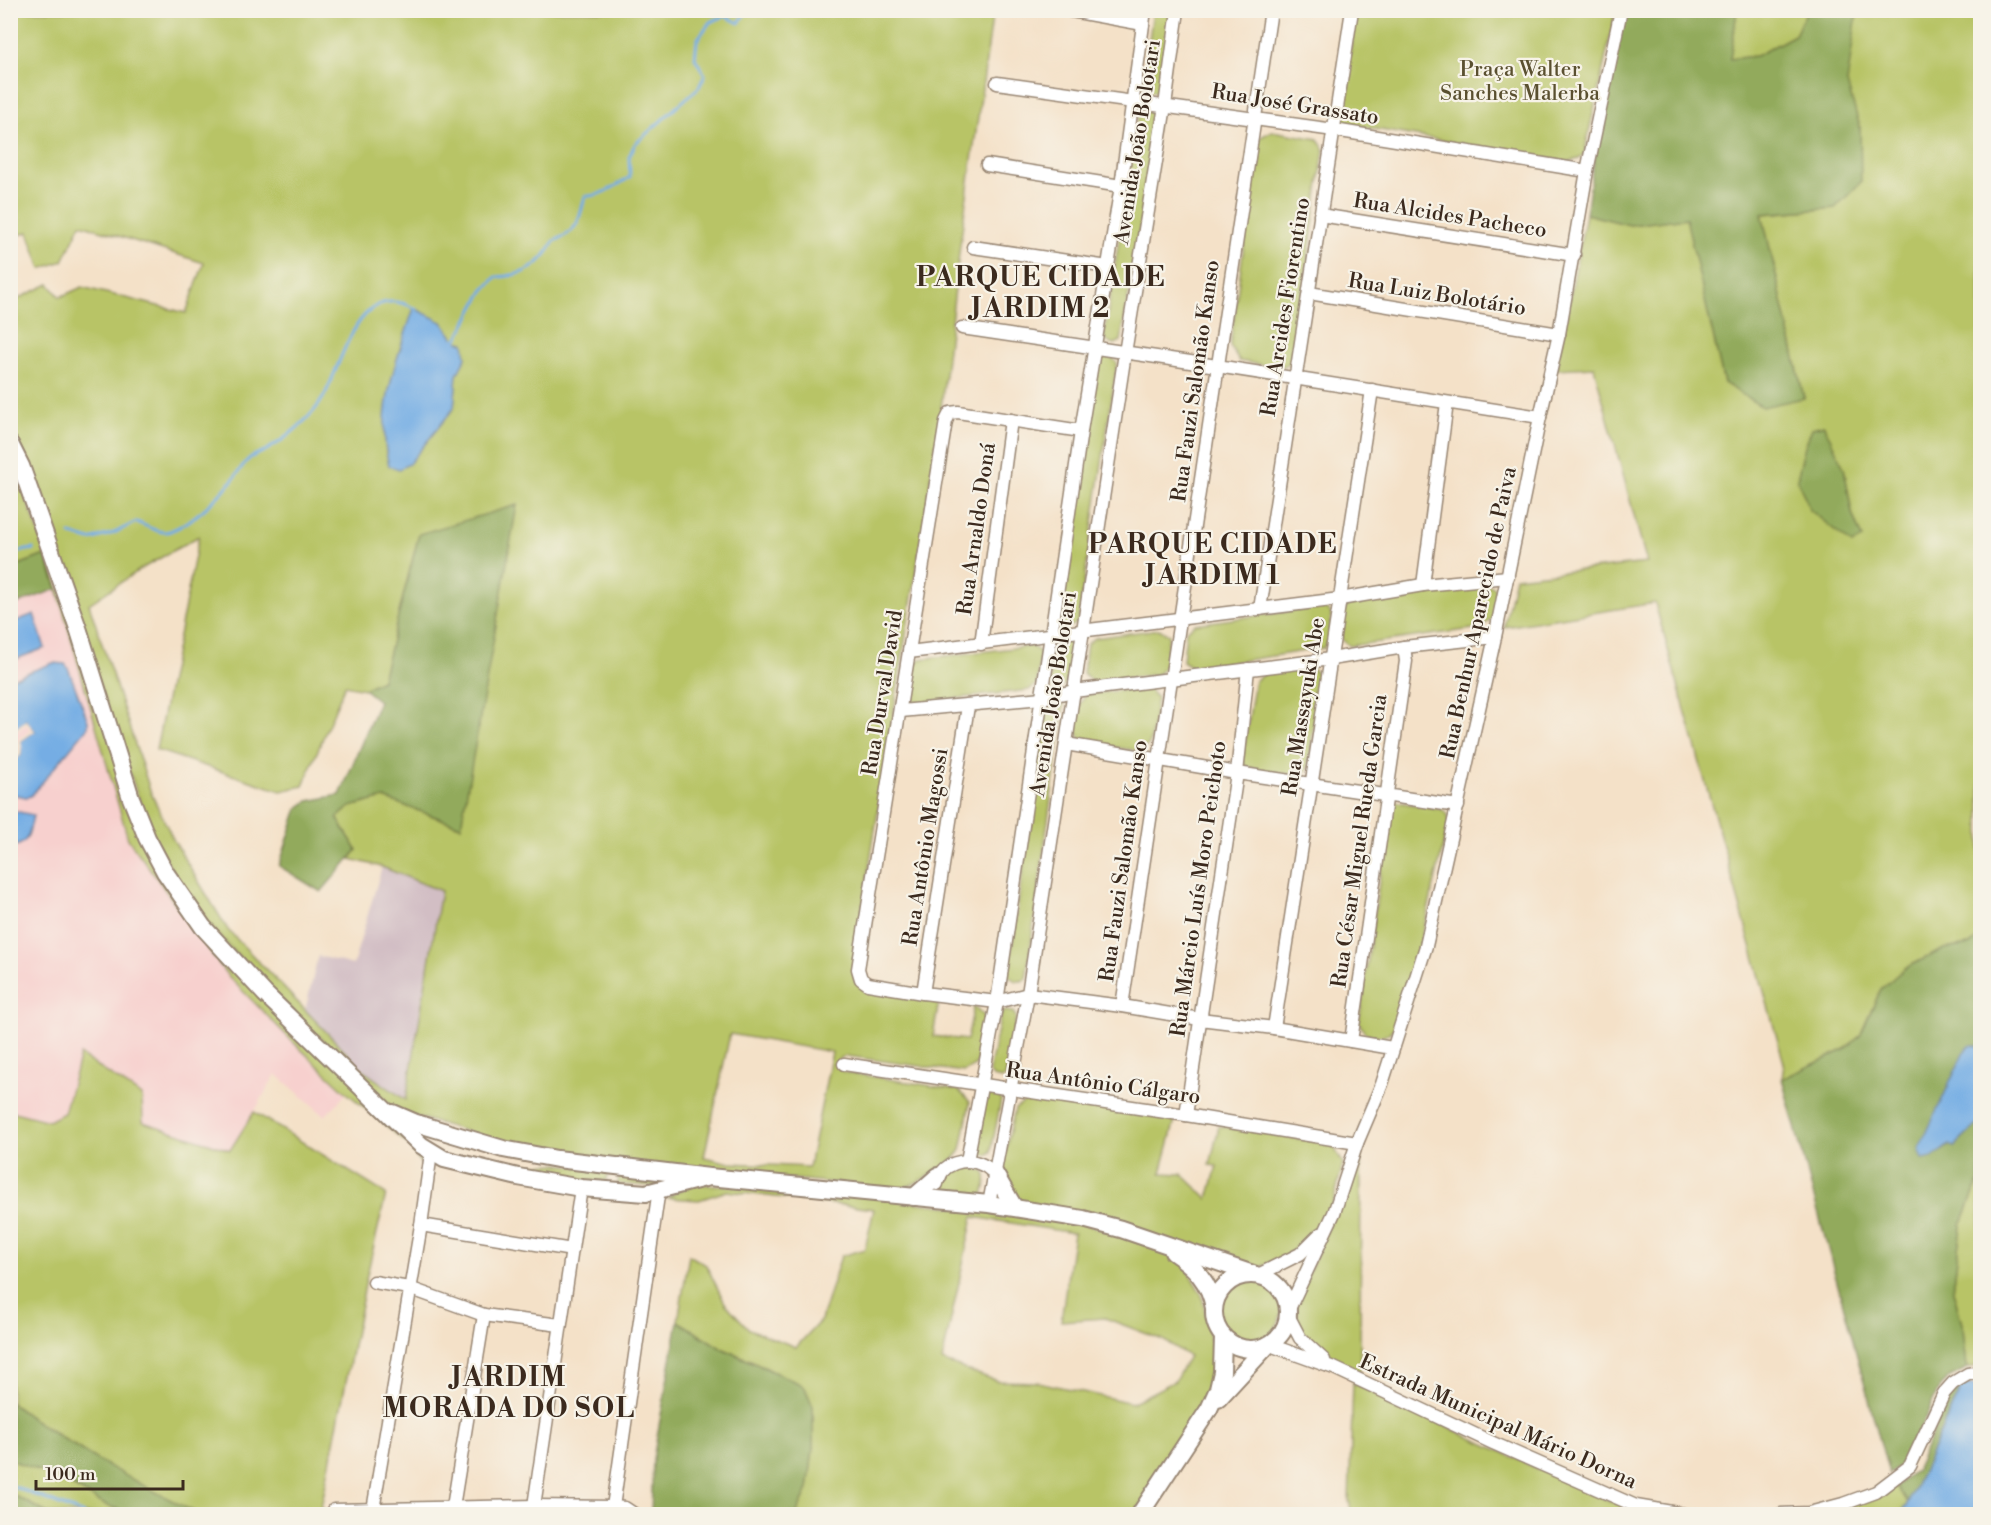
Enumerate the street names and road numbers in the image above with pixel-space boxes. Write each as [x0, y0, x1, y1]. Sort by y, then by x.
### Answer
street label: Avenida João Bolotari [1109, 38, 1167, 247]
street label: Rua José Grassato [1209, 79, 1381, 131]
street label: Rua Alcides Pacheco [1351, 188, 1549, 244]
street label: Rua Arcides Fiorentino [1256, 196, 1316, 418]
street label: Rua Fauzi Salomão Kanso [1166, 258, 1226, 504]
street label: Rua Luiz Bolotário [1346, 268, 1528, 322]
street label: Rua Arnaldo Doná [952, 441, 1002, 617]
street label: Rua Benhur Aparecido de Paiva [1435, 464, 1523, 762]
street label: Avenida João Bolotari [1025, 590, 1083, 799]
street label: Rua Durval David [857, 608, 909, 778]
street label: Rua Massayuki Abe [1277, 616, 1331, 798]
street label: Rua César Miguel Rueda Garcia [1327, 692, 1394, 989]
street label: Rua Fauzi Salomão Kanso [1094, 738, 1154, 984]
street label: Rua Márcio Luís Moro Peichoto [1165, 739, 1233, 1039]
street label: Rua Antônio Magossi [898, 746, 955, 948]
street label: Rua Antônio Cálgaro [1004, 1057, 1202, 1111]
street label: Estrada Municipal Mário Dorna [1355, 1349, 1641, 1495]

